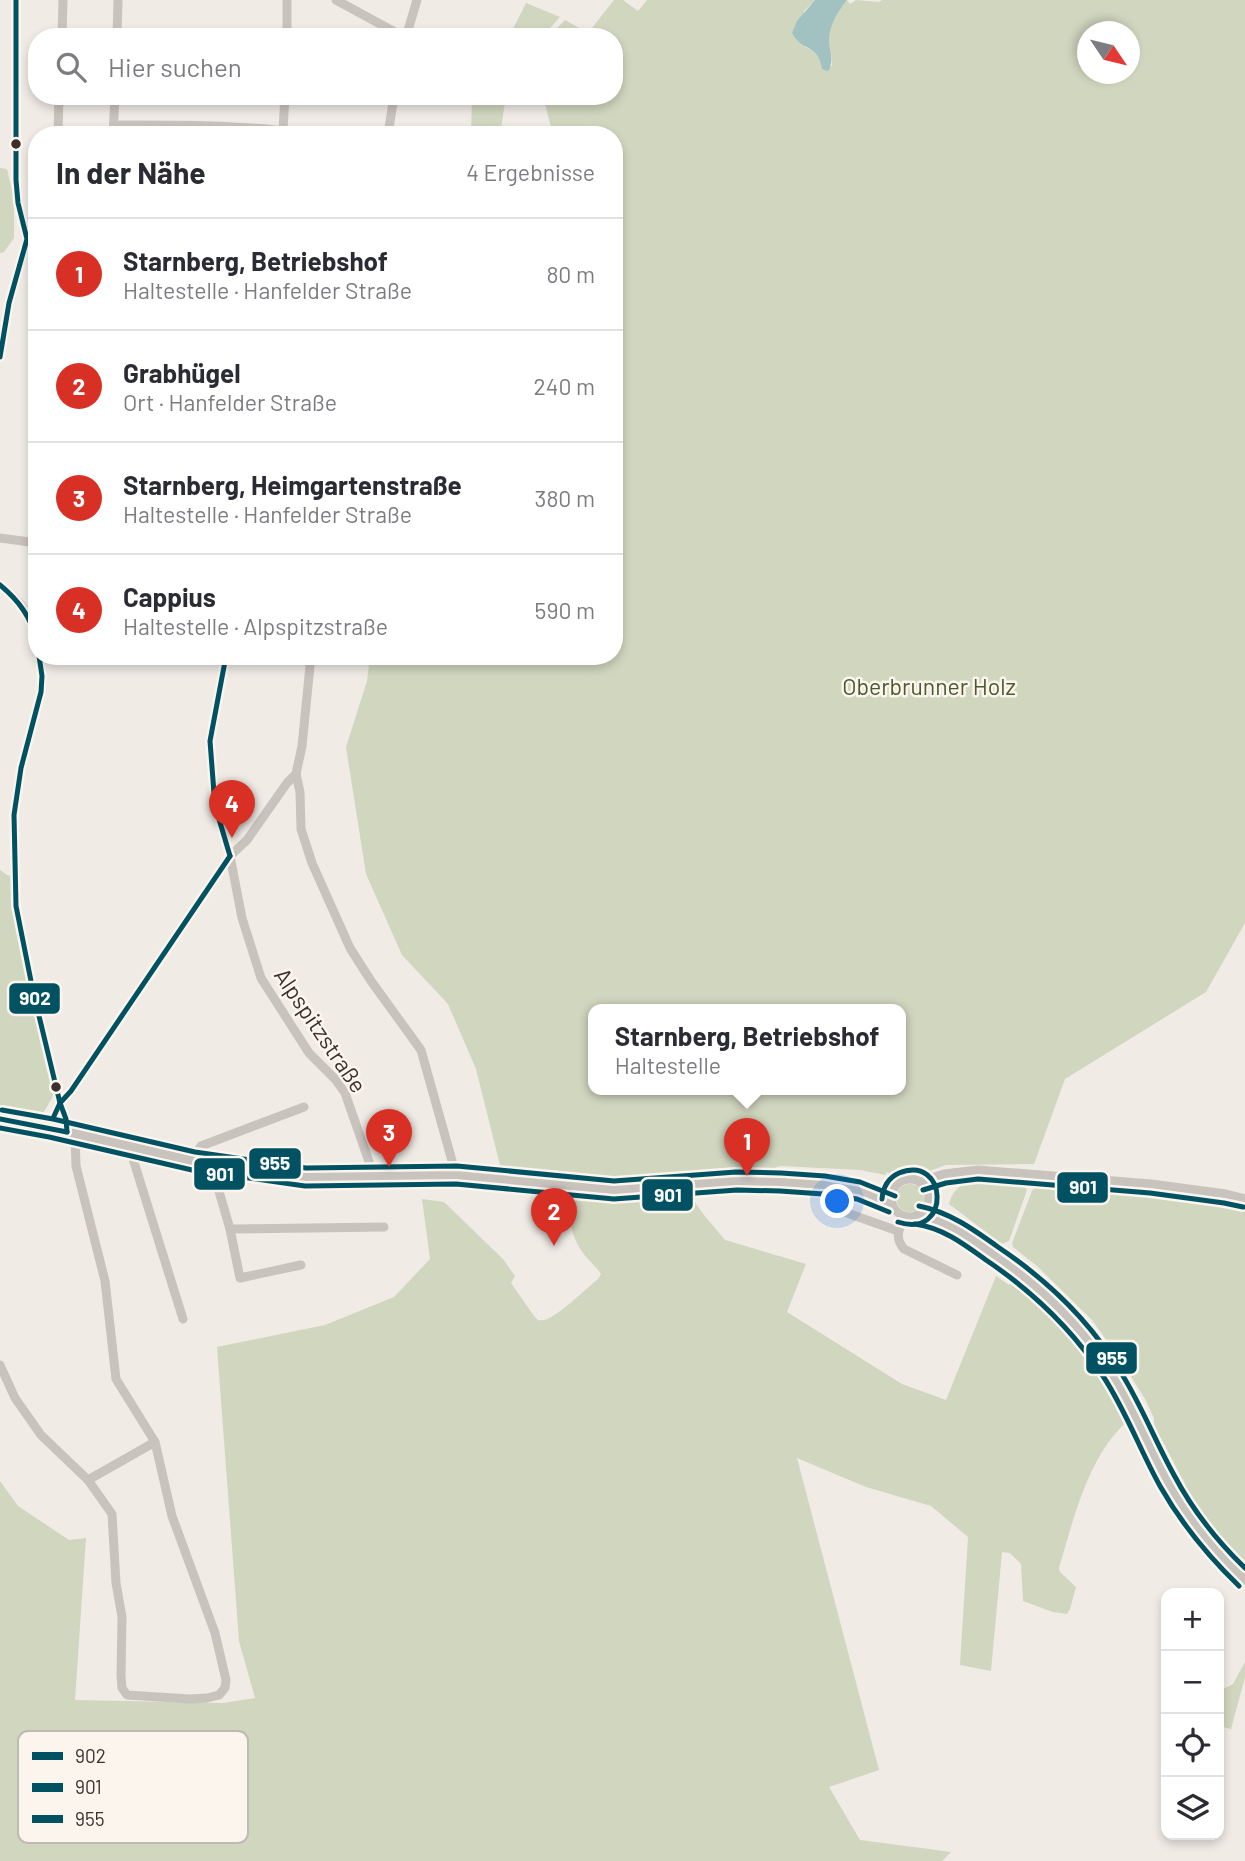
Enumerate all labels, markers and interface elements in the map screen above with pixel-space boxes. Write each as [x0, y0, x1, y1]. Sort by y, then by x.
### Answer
north arrow [1077, 21, 1140, 84]
search box [28, 28, 623, 105]
icon: search [52, 48, 90, 86]
text: Hier suchen [108, 51, 242, 82]
unlabelled marker [9, 137, 23, 151]
text: In der Nähe [56, 154, 206, 190]
text: 4 Ergebnisse [466, 158, 595, 186]
text: Starnberg, Betriebshof [123, 245, 388, 276]
text: 1 [75, 260, 83, 288]
text: 80 m [546, 260, 595, 288]
text: Haltestelle · Hanfelder Straße [123, 276, 412, 304]
text: Grabhügel [123, 357, 241, 388]
text: 2 [73, 372, 85, 400]
text: 240 m [533, 372, 595, 400]
text: Ort · Hanfelder Straße [123, 388, 337, 416]
text: Starnberg, Heimgartenstraße [123, 469, 462, 500]
text: 3 [73, 484, 85, 512]
text: 380 m [535, 484, 595, 512]
text: Haltestelle · Hanfelder Straße [123, 500, 412, 528]
text: Cappius [123, 581, 216, 612]
text: 4 [72, 596, 86, 624]
text: 590 m [535, 596, 595, 624]
text: Haltestelle · Alpspitzstraße [123, 612, 388, 640]
park label: Oberbrunner Holz [842, 672, 1016, 700]
pin: 4 [209, 780, 255, 838]
street label: Alpspitzstraße [269, 962, 373, 1098]
line badge: 902 [8, 982, 61, 1015]
text: 902 [19, 986, 51, 1009]
popup [588, 1004, 906, 1095]
text: Starnberg, Betriebshof [615, 1020, 879, 1051]
text: Haltestelle [615, 1051, 721, 1079]
unlabelled marker [49, 1080, 63, 1094]
pin: 3 [366, 1109, 412, 1167]
pin: 1 [724, 1118, 770, 1176]
line badge: 955 [248, 1147, 302, 1180]
text: 955 [260, 1151, 290, 1174]
line badge: 901 [193, 1157, 246, 1191]
text: 901 [206, 1162, 234, 1185]
line badge: 901 [1056, 1171, 1109, 1204]
text: 901 [1069, 1175, 1097, 1198]
line badge: 901 [641, 1178, 694, 1212]
text: 901 [654, 1183, 682, 1206]
your location [820, 1184, 854, 1218]
pin: 2 [531, 1188, 577, 1246]
line badge: 955 [1085, 1341, 1138, 1375]
text: 955 [1097, 1346, 1127, 1369]
map controls [1161, 1588, 1224, 1840]
button: + [1161, 1588, 1224, 1651]
button: − [1161, 1651, 1224, 1714]
button: locate [1161, 1714, 1224, 1777]
legend [18, 1731, 248, 1843]
text: 902 [75, 1744, 106, 1767]
text: 901 [75, 1775, 102, 1798]
button: layers [1161, 1777, 1224, 1840]
text: 955 [75, 1807, 104, 1830]

